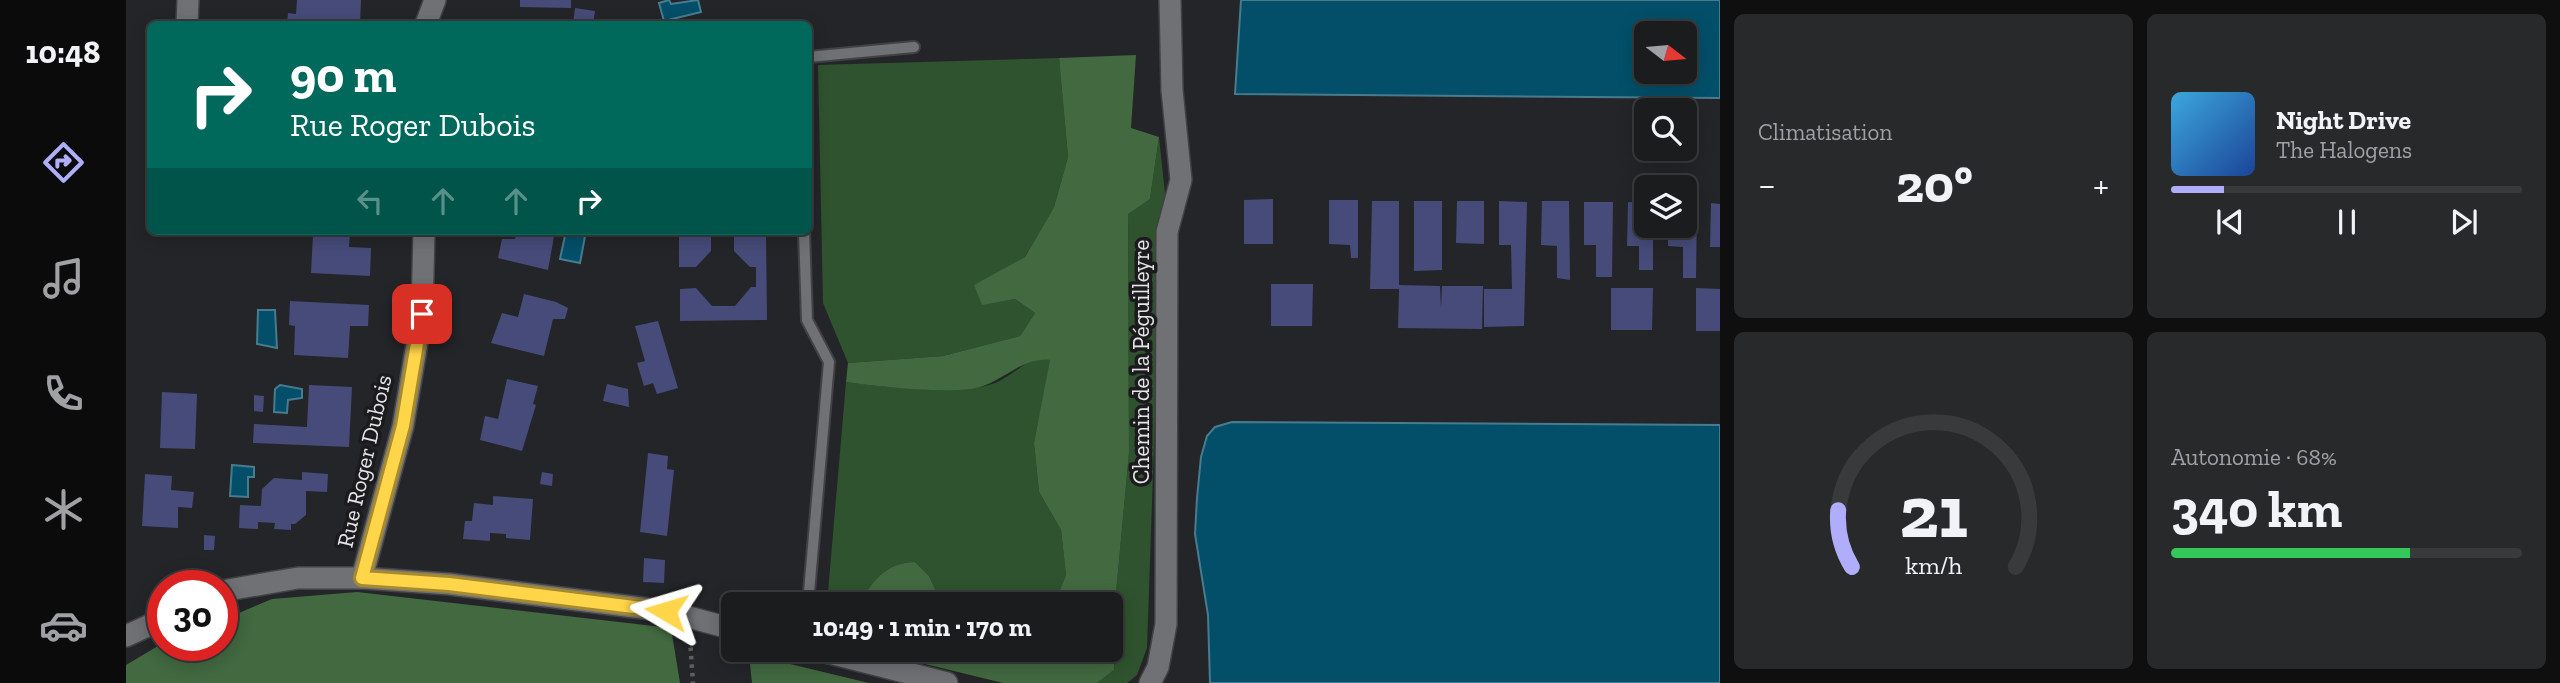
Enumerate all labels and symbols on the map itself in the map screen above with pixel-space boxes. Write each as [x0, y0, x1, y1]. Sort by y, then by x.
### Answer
north arrow [1634, 21, 1698, 84]
street label: Chemin de la Péguilleyre [1127, 240, 1155, 484]
pin [392, 284, 452, 344]
street label: Rue Roger Dubois [331, 372, 397, 550]
speed limit sign: 30 [147, 570, 238, 661]
position arrow [629, 574, 703, 648]

